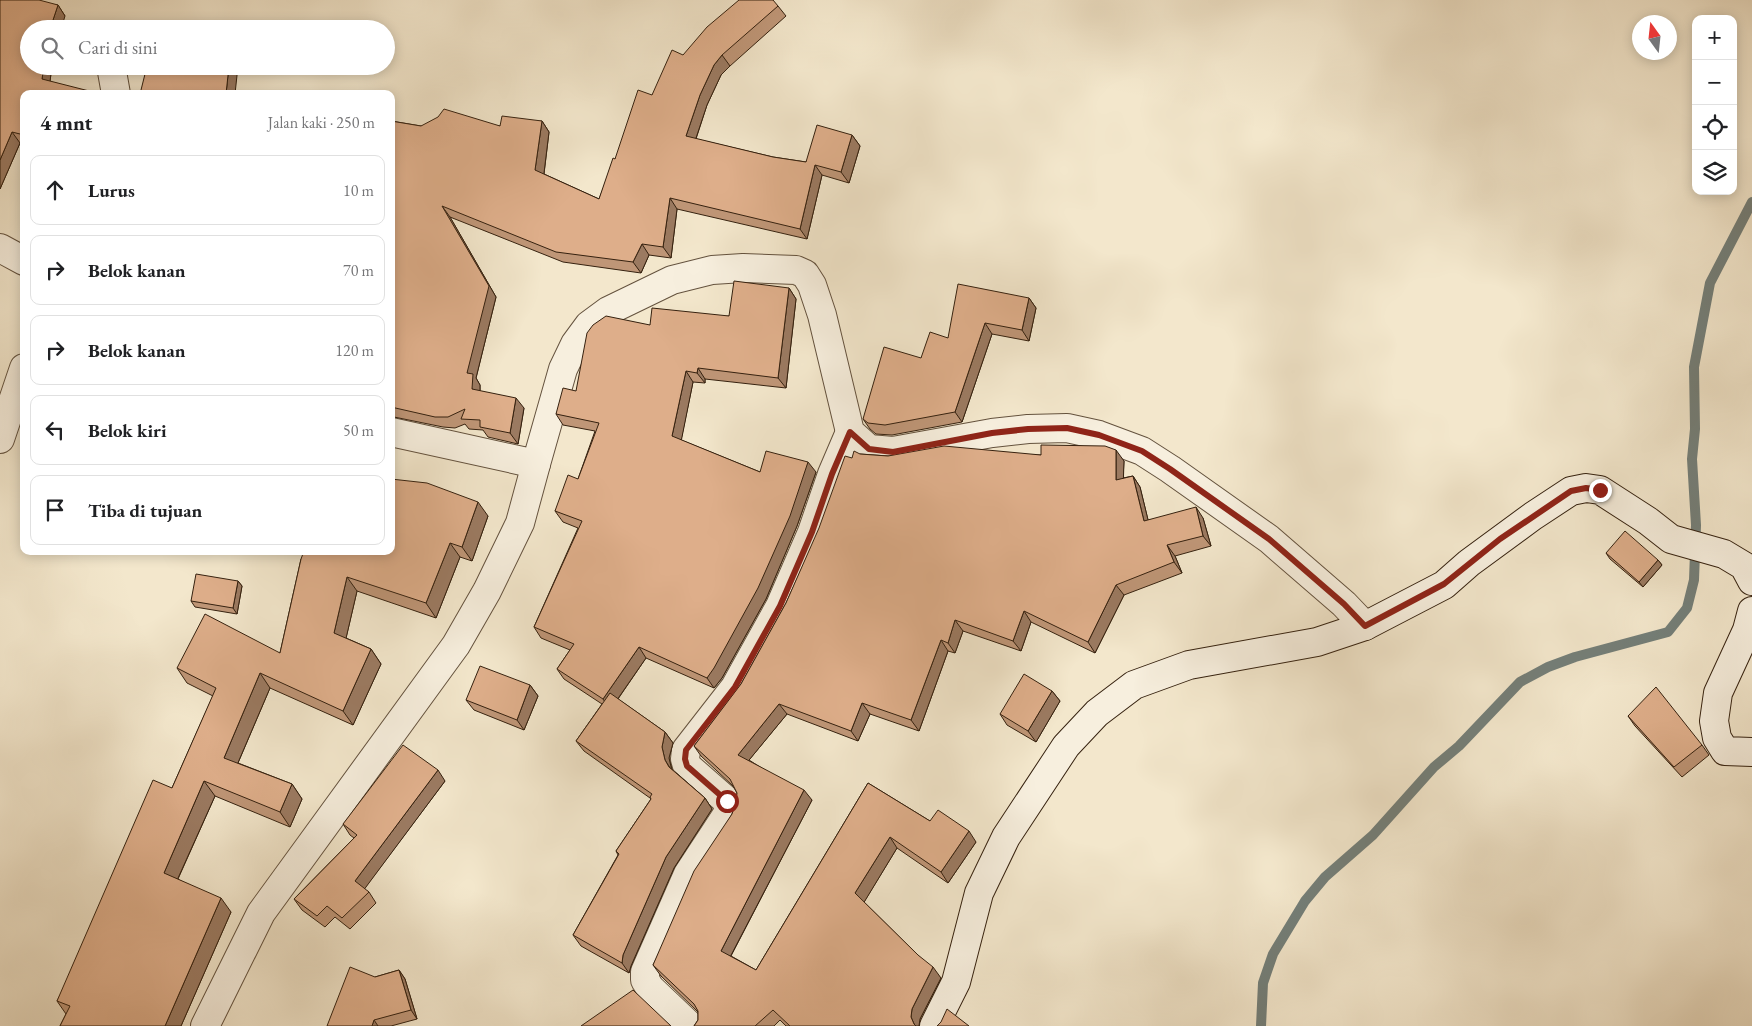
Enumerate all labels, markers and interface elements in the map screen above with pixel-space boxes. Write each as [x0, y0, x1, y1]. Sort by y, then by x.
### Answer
north arrow [1632, 15, 1677, 60]
map controls [1692, 15, 1737, 195]
button: + [1692, 15, 1737, 60]
search box [20, 20, 395, 75]
icon: search [38, 34, 66, 62]
text: Cari di sini [78, 35, 157, 60]
button: − [1692, 60, 1737, 105]
button: locate [1692, 105, 1737, 150]
text: 4 mnt [40, 109, 92, 136]
text: Jalan kaki · 250 m [268, 112, 375, 133]
button: layers [1692, 150, 1737, 195]
icon: ahead [41, 176, 69, 204]
text: Lurus [88, 178, 135, 203]
text: 10 m [343, 180, 374, 201]
icon: right [41, 256, 69, 284]
text: Belok kanan [88, 258, 186, 283]
text: 70 m [343, 260, 374, 281]
icon: right [41, 336, 69, 364]
text: Belok kanan [88, 338, 186, 363]
text: 120 m [335, 340, 374, 361]
icon: left [41, 416, 69, 444]
text: Belok kiri [88, 418, 167, 443]
text: 50 m [343, 420, 374, 441]
route end [1589, 479, 1612, 502]
icon: arrive [41, 496, 69, 524]
text: Tiba di tujuan [88, 498, 202, 523]
route start [716, 790, 739, 813]

